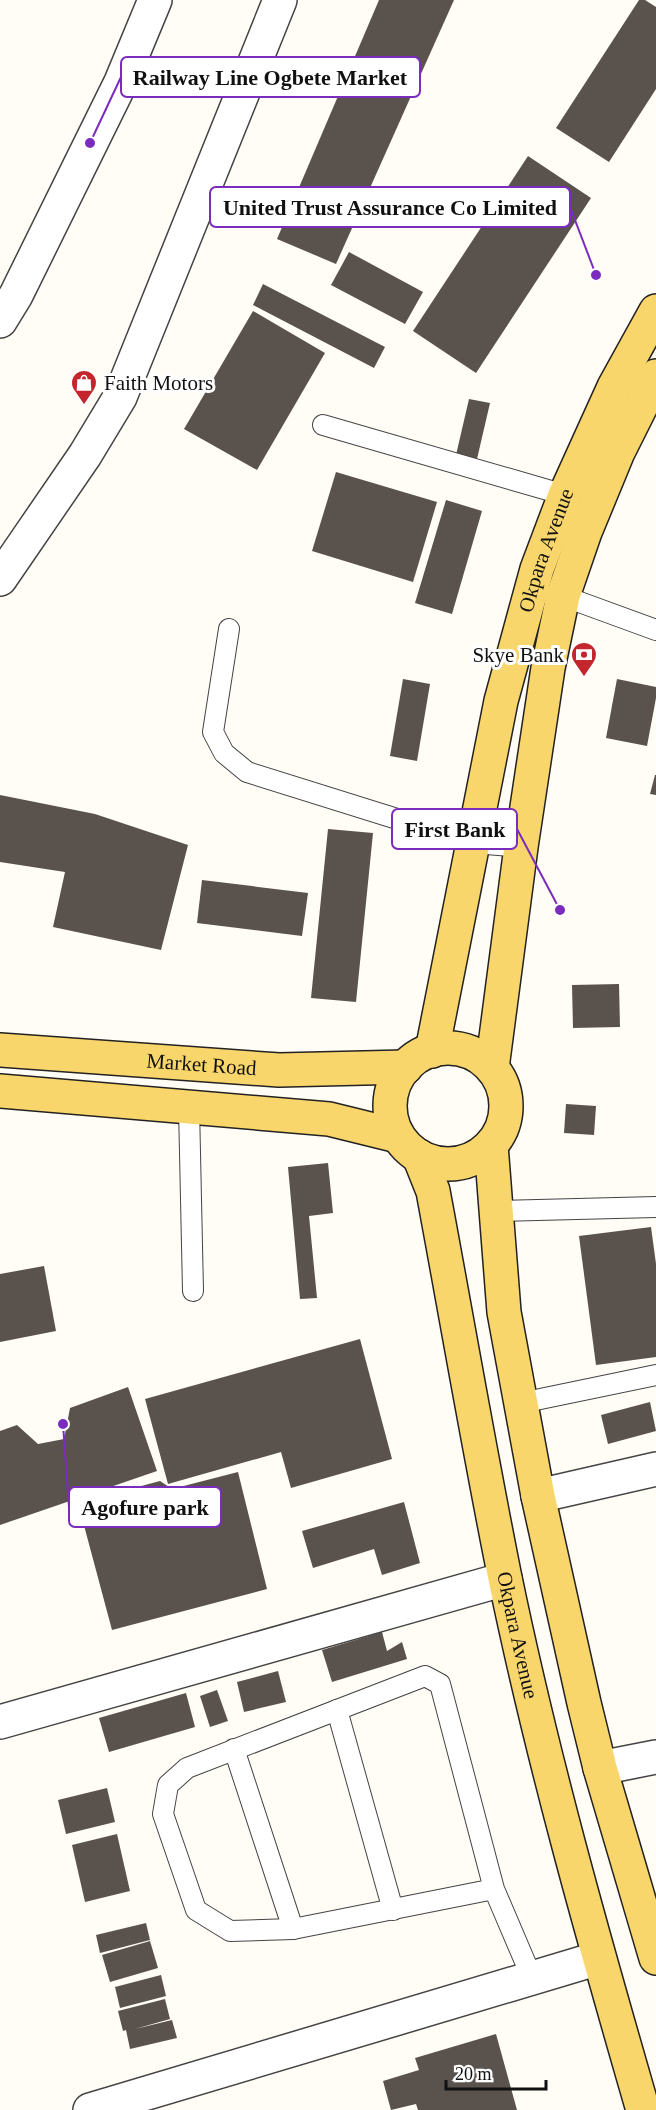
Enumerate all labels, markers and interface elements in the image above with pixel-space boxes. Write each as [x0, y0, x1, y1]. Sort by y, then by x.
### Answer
callout: Railway Line Ogbete Market [121, 57, 420, 97]
text: Railway Line Ogbete Market [133, 65, 408, 90]
callout: United Trust Assurance Co Limited [210, 187, 570, 227]
text: United Trust Assurance Co Limited [223, 195, 557, 220]
shop icon: Faith Motors [69, 368, 99, 406]
place label: Faith Motors [104, 371, 213, 395]
street label: Okpara Avenue [514, 484, 578, 615]
bank icon: Skye Bank [569, 640, 599, 678]
place label: Skye Bank [472, 643, 564, 667]
callout: First Bank [392, 809, 517, 849]
text: First Bank [405, 817, 506, 842]
street label: Market Road [146, 1049, 258, 1080]
callout: Agofure park [69, 1487, 221, 1527]
text: Agofure park [81, 1495, 209, 1520]
street label: Okpara Avenue [492, 1570, 543, 1701]
scale bar [446, 2053, 546, 2091]
text: 20 m [455, 2064, 492, 2084]

